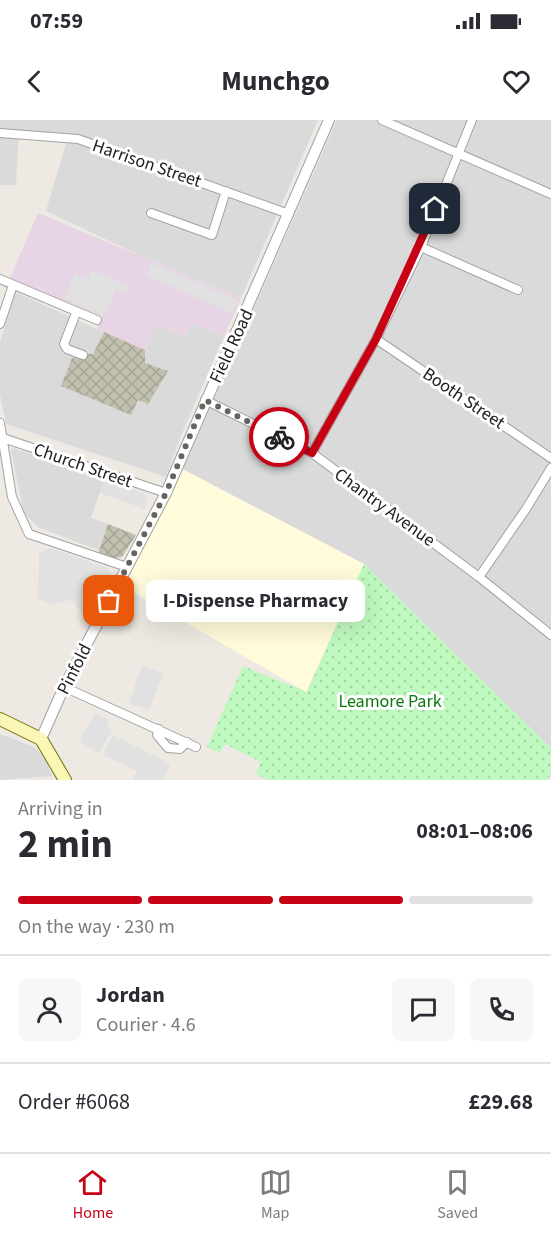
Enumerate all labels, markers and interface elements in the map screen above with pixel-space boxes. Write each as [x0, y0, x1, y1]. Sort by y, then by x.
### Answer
text: 07:59 [30, 5, 83, 37]
text: Munchgo [221, 62, 330, 101]
icon: back [18, 65, 51, 98]
icon: heart [500, 65, 533, 98]
street label: Harrison Street [89, 133, 205, 194]
pin [409, 183, 460, 234]
icon: home [418, 192, 451, 225]
street label: Field Road [203, 305, 259, 387]
street label: Booth Street [418, 362, 510, 435]
courier [249, 407, 309, 467]
icon: bike [263, 421, 296, 454]
street label: Church Street [30, 437, 135, 494]
street label: Chantry Avenue [329, 462, 440, 553]
pin [83, 575, 134, 626]
callout: I-Dispense Pharmacy [145, 580, 364, 622]
icon: bag [92, 584, 125, 617]
text: I-Dispense Pharmacy [163, 587, 348, 615]
street label: Pinfold [51, 640, 98, 699]
park label: Leamore Park [338, 689, 442, 714]
text: Arriving in [18, 795, 103, 823]
text: 08:01–08:06 [416, 815, 533, 847]
text: 2 min [18, 817, 113, 873]
text: On the way · 230 m [18, 913, 175, 941]
button: person [18, 978, 81, 1041]
button: chat [392, 978, 455, 1041]
button: phone [470, 978, 533, 1041]
text: Jordan [96, 979, 165, 1011]
text: Courier · 4.6 [96, 1011, 196, 1039]
text: Order #6068 [18, 1086, 130, 1118]
text: £29.68 [468, 1086, 533, 1118]
tab: Home [73, 1166, 113, 1224]
tab: Map [259, 1166, 292, 1224]
tab: Saved [437, 1166, 478, 1224]

